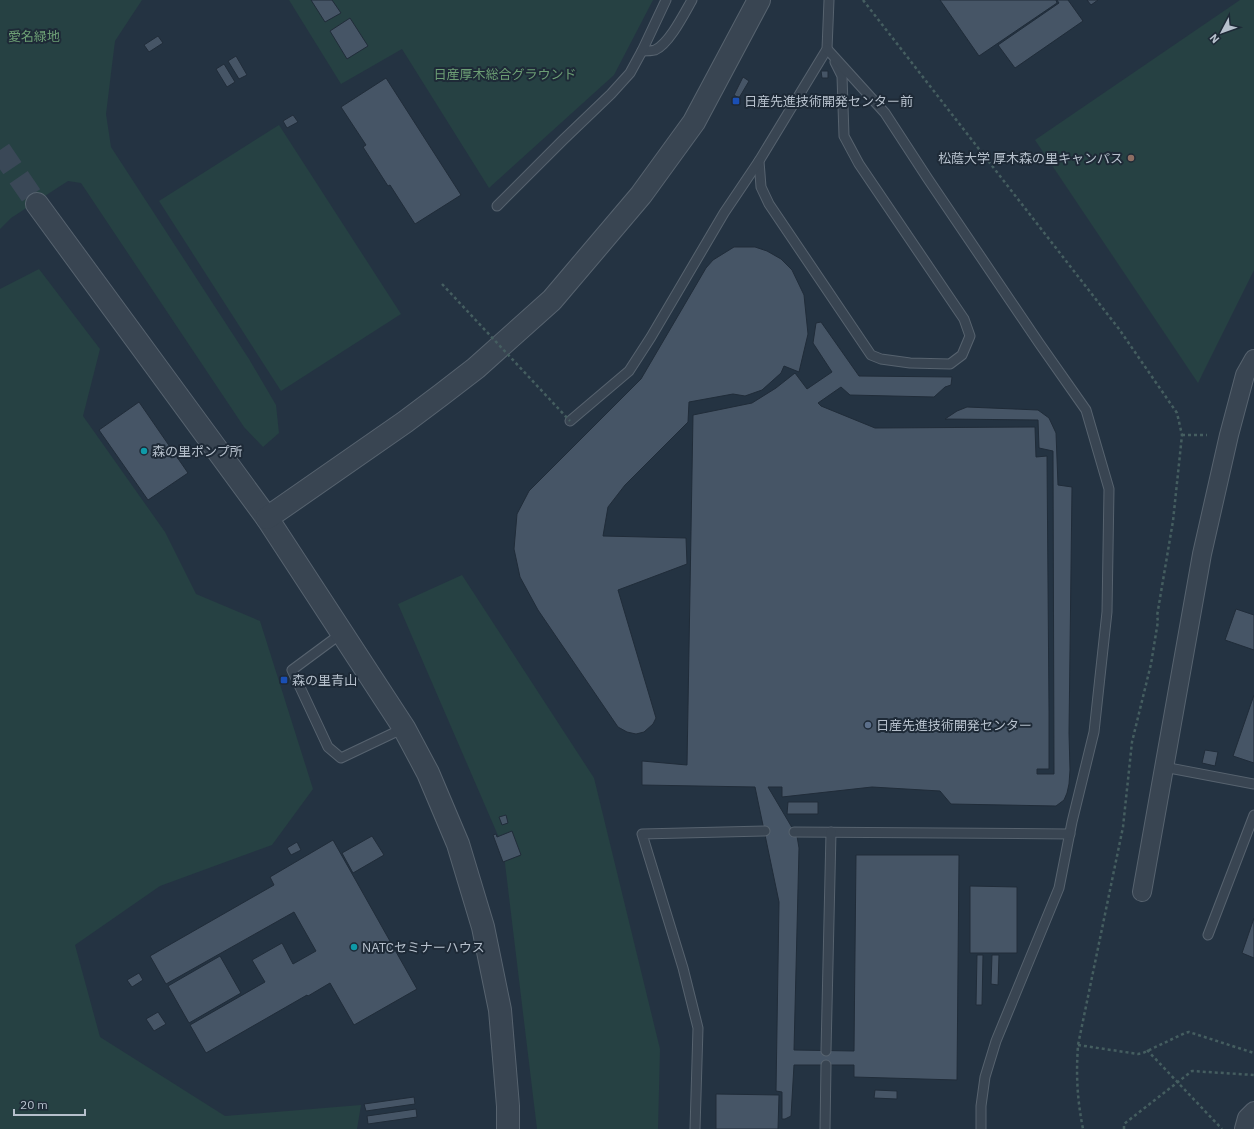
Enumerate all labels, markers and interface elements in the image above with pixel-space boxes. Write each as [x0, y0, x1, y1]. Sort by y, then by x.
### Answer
north arrow [1202, 12, 1242, 52]
park label: 愛名緑地 [8, 28, 60, 45]
text: N [1207, 31, 1222, 46]
park label: 日産厚木総合グラウンド [433, 66, 577, 83]
place label: 日産先進技術開発センター前 [744, 93, 913, 110]
marker: 日産先進技術開発センター前 [731, 96, 741, 106]
place label: 松蔭大学 厚木森の里キャンパス [938, 150, 1123, 167]
marker: 松蔭大学 厚木森の里キャンパス [1126, 153, 1136, 163]
place label: 森の里ポンプ所 [152, 443, 243, 460]
marker: 森の里ポンプ所 [139, 446, 149, 456]
place label: 森の里青山 [292, 672, 357, 689]
marker: 森の里青山 [279, 675, 289, 685]
place label: 日産先進技術開発センター [876, 717, 1032, 734]
marker: 日産先進技術開発センター [863, 720, 873, 730]
place label: NATCセミナーハウス [362, 939, 485, 956]
marker: NATCセミナーハウス [349, 942, 359, 952]
scale bar [14, 1091, 85, 1117]
text: 20 m [20, 1097, 48, 1112]

